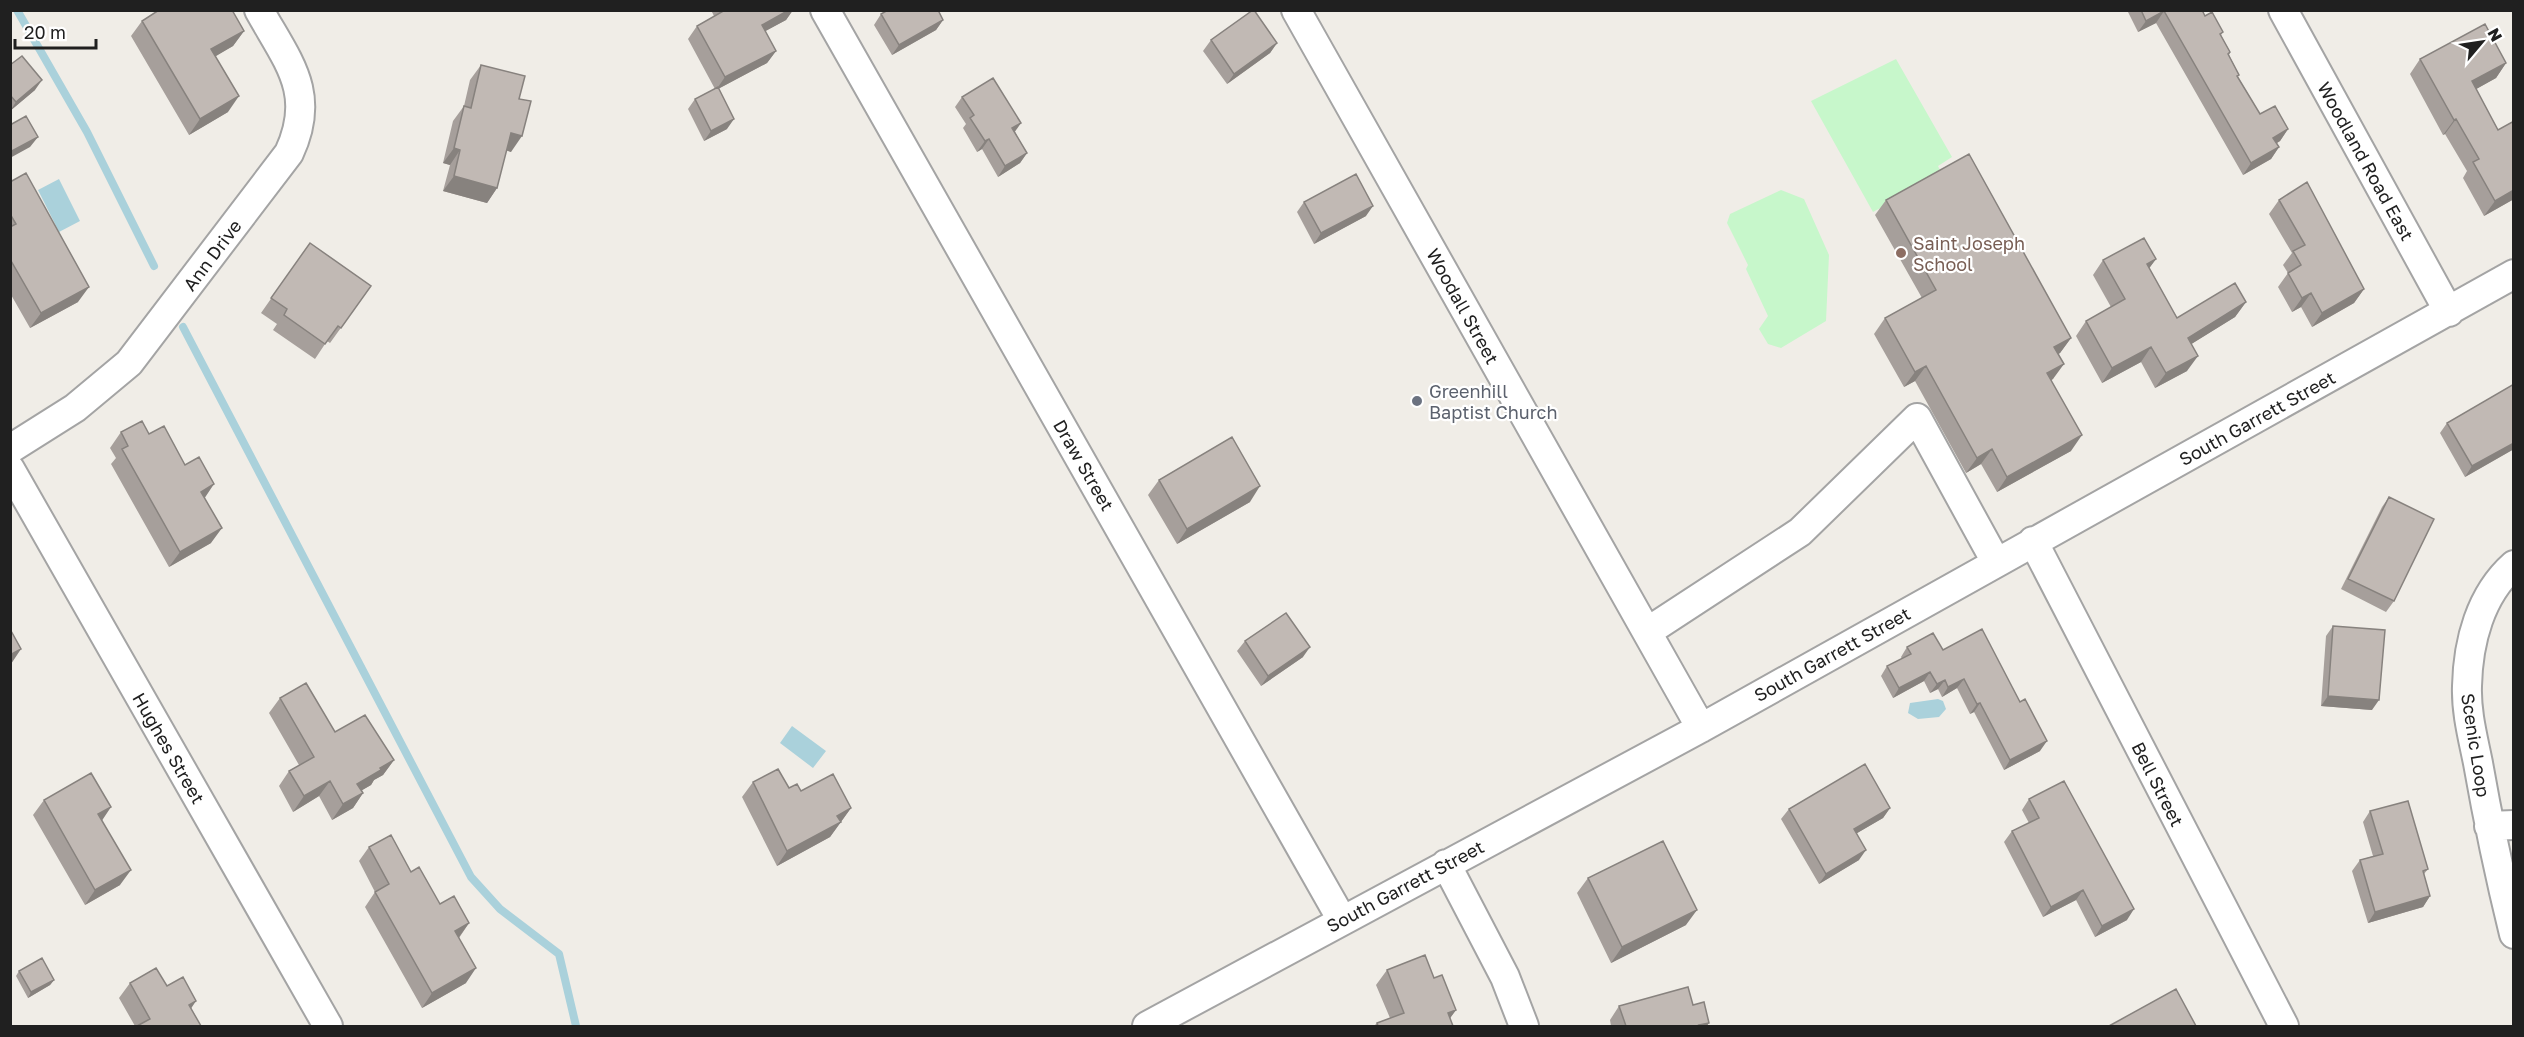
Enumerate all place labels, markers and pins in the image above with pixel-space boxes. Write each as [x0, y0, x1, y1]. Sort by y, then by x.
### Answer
place label: Saint Joseph School [1913, 232, 2025, 275]
marker: Saint Joseph School [1894, 246, 1908, 260]
place label: Greenhill Baptist Church [1429, 380, 1557, 423]
marker: Greenhill Baptist Church [1410, 394, 1424, 408]

